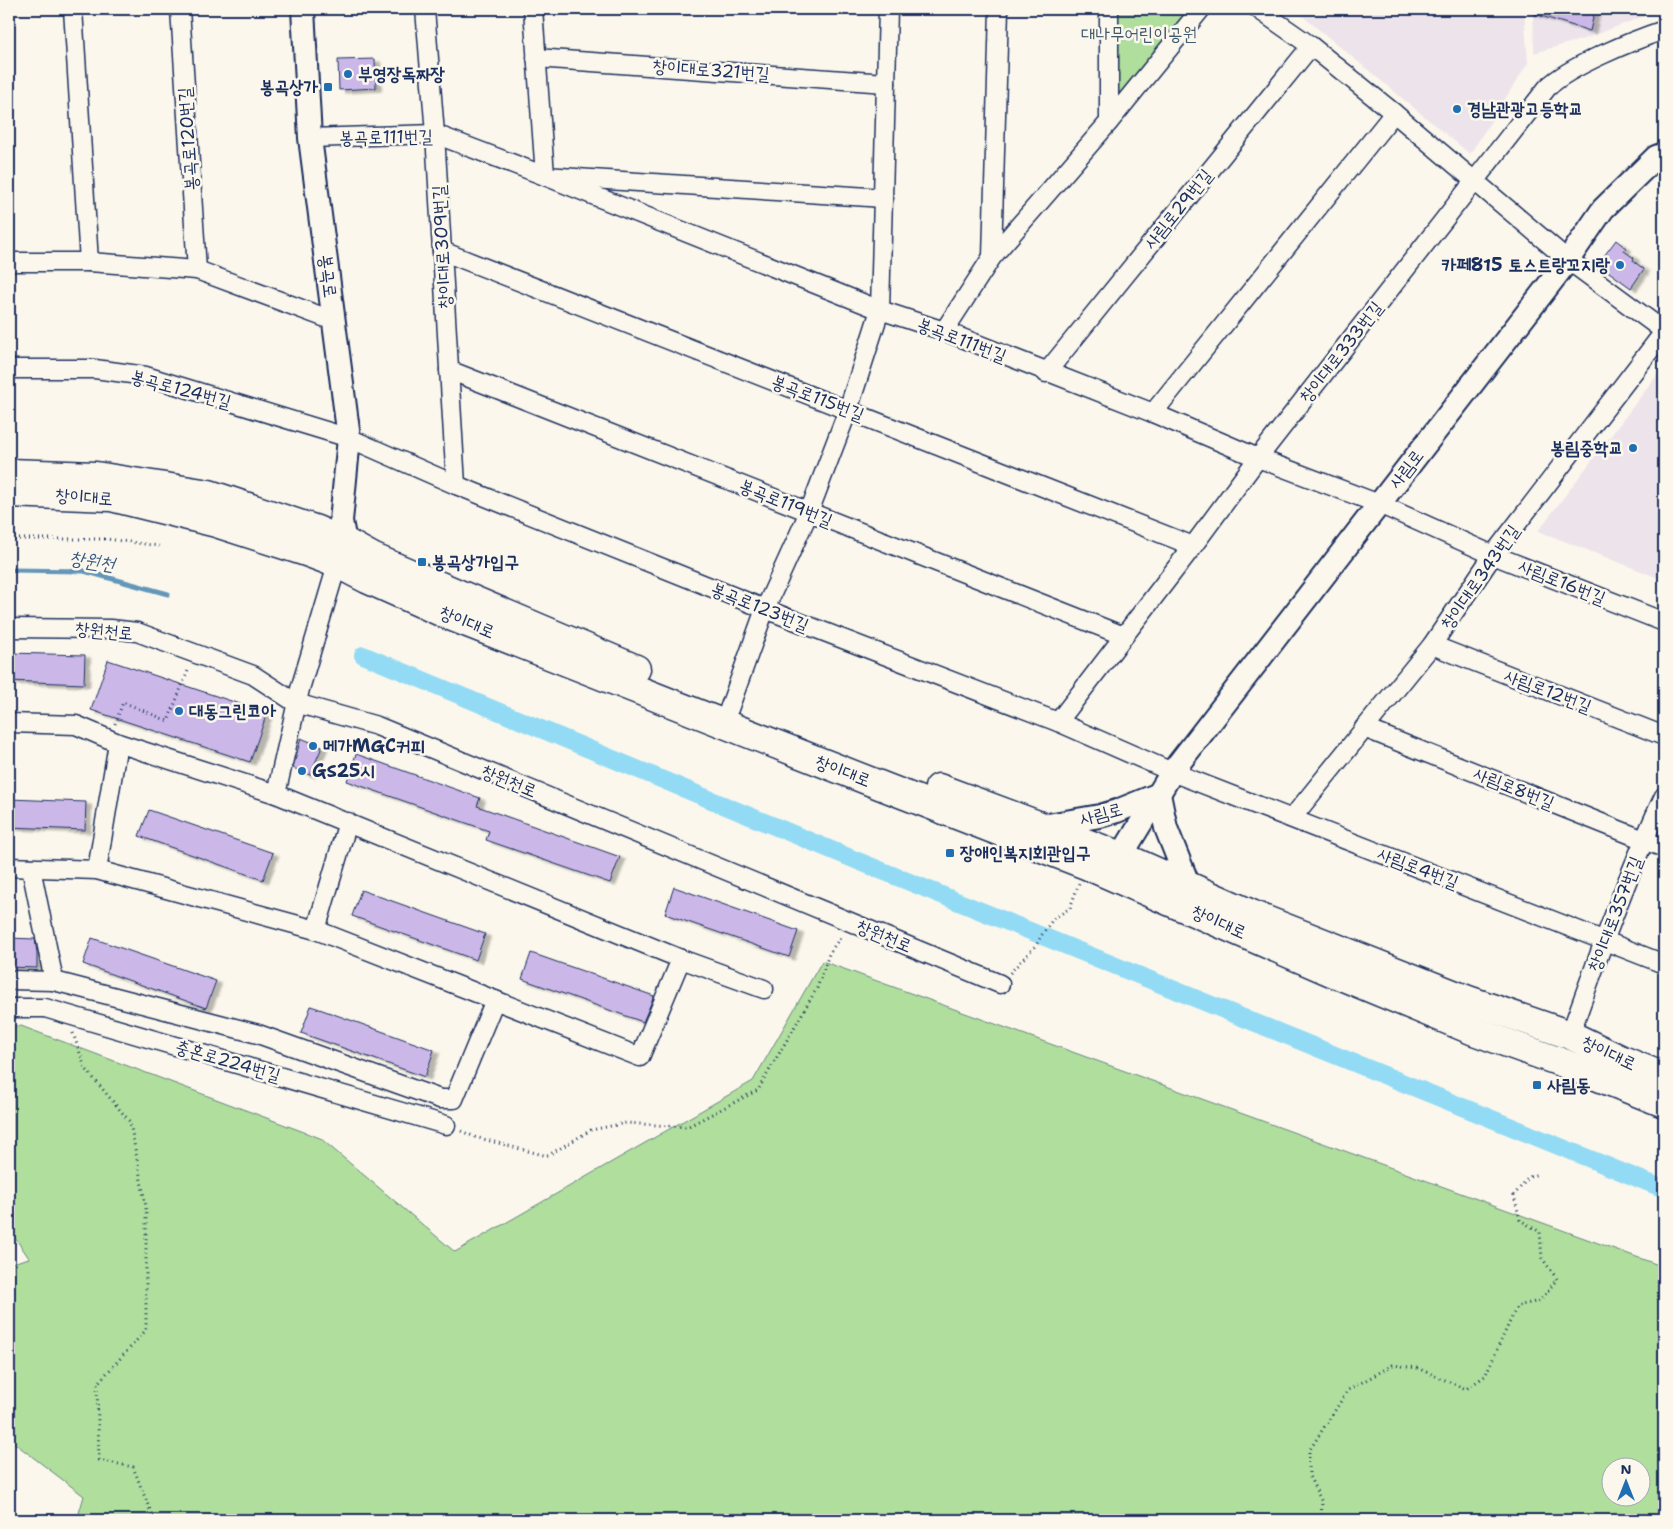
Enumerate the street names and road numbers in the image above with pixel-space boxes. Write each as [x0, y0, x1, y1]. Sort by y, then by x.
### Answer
street label: 창이대로321번길 [652, 54, 771, 86]
street label: 봉곡로120번길 [172, 86, 204, 192]
street label: 봉곡로111번길 [339, 124, 434, 150]
street label: 사림로29번길 [1138, 163, 1218, 254]
street label: 창이대로309번길 [427, 184, 457, 309]
street label: 봉곡로 [313, 253, 343, 299]
street label: 창이대로333번길 [1294, 296, 1388, 408]
street label: 봉곡로111번길 [914, 312, 1011, 368]
street label: 봉곡로124번길 [128, 364, 234, 414]
street label: 봉곡로115번길 [768, 369, 868, 427]
street label: 사림로 [1383, 444, 1429, 494]
street label: 봉곡로119번길 [736, 473, 837, 533]
street label: 창이대로 [54, 483, 114, 511]
street label: 창이대로343번길 [1435, 519, 1525, 634]
street label: 사림로16번길 [1515, 554, 1610, 611]
street label: 봉곡로123번길 [708, 577, 813, 638]
street label: 창이대로 [436, 600, 498, 644]
street label: 창원천로 [74, 617, 134, 645]
street label: 사림로12번길 [1501, 663, 1596, 719]
street label: 창이대로 [812, 749, 874, 793]
street label: 창원천로 [478, 759, 540, 803]
street label: 사림로8번길 [1470, 761, 1558, 815]
street label: 사림로 [1077, 797, 1125, 831]
street label: 사림로4번길 [1374, 842, 1462, 895]
street label: 창이대로357번길 [1582, 852, 1648, 975]
street label: 창이대로 [1188, 899, 1250, 945]
street label: 창원천로 [853, 914, 915, 958]
street label: 창이대로 [1578, 1030, 1640, 1076]
street label: 충혼로224번길 [173, 1035, 284, 1088]

